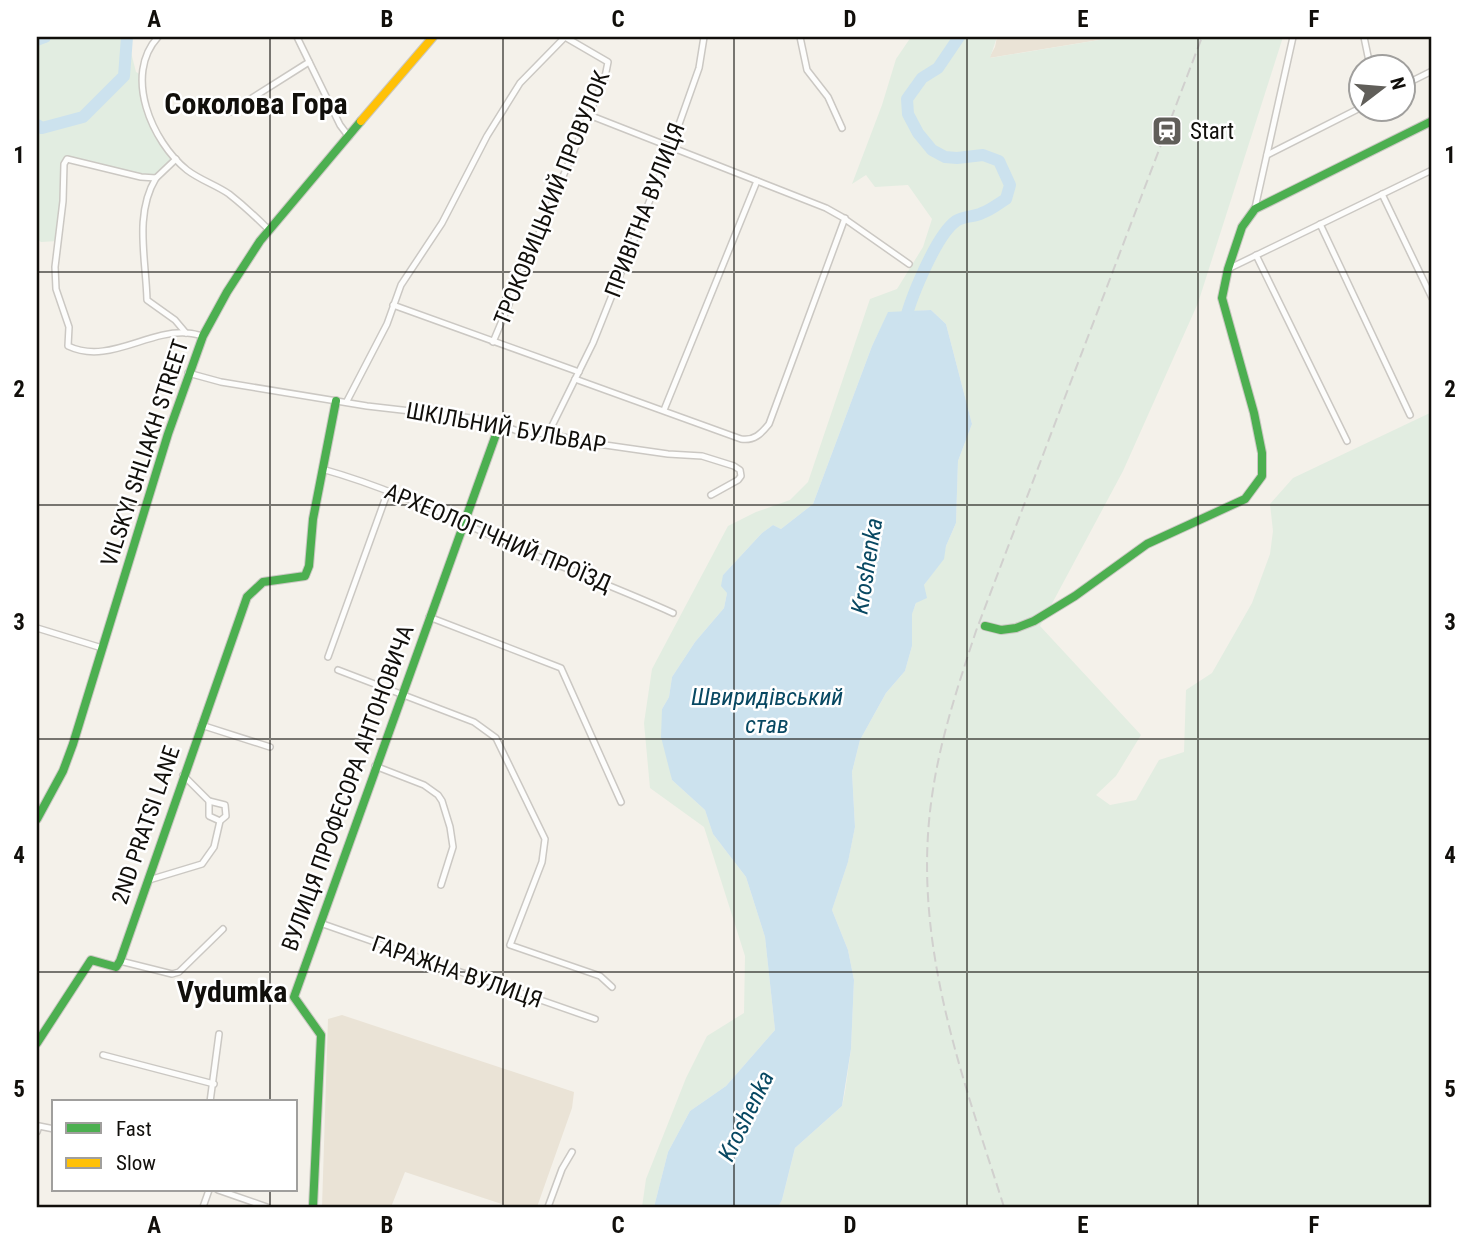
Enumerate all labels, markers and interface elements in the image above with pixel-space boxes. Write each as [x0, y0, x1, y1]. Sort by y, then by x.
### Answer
text: A [147, 6, 161, 33]
text: B [381, 6, 393, 33]
text: C [611, 6, 625, 33]
text: D [844, 6, 857, 33]
text: E [1077, 6, 1089, 33]
text: F [1309, 6, 1320, 33]
north arrow [1346, 52, 1416, 122]
street label: ТРОКОВИЦЬКИЙ ПРОВУЛОК [488, 66, 615, 329]
text: N [1385, 75, 1411, 92]
district label: Соколова Гора [164, 86, 348, 121]
station icon: Start [1150, 114, 1184, 148]
place label: Start [1190, 118, 1234, 145]
street label: ПРИВІТНА ВУЛИЦЯ [599, 119, 691, 301]
text: 1 [13, 142, 25, 169]
text: 1 [1444, 142, 1456, 169]
street label: VILSKYI SHLIAKH STREET [96, 336, 194, 570]
text: 2 [13, 376, 25, 403]
text: 2 [1444, 376, 1456, 403]
street label: ШКІЛЬНИЙ БУЛЬВАР [404, 396, 608, 459]
street label: АРХЕОЛОГІЧНИЙ ПРОЇЗД [381, 477, 616, 598]
water label: Kroshenka [846, 516, 888, 616]
text: 3 [13, 609, 25, 636]
text: 3 [1444, 609, 1456, 636]
street label: ВУЛИЦЯ ПРОФЕСОРА АНТОНОВИЧА [276, 621, 420, 955]
water label: Швиридівський став [691, 683, 843, 739]
street label: 2ND PRATSI LANE [106, 742, 186, 908]
text: 4 [13, 842, 25, 869]
text: 4 [1444, 842, 1456, 869]
street label: ГАРАЖНА ВУЛИЦЯ [368, 930, 546, 1014]
district label: Vydumka [177, 974, 287, 1009]
water label: Kroshenka [712, 1066, 780, 1166]
text: 5 [13, 1076, 25, 1103]
text: 5 [1444, 1076, 1456, 1103]
legend [52, 1100, 298, 1192]
text: Fast [116, 1117, 152, 1141]
text: Slow [116, 1151, 156, 1175]
text: A [147, 1212, 161, 1239]
text: B [381, 1212, 393, 1239]
text: C [611, 1212, 625, 1239]
text: D [844, 1212, 857, 1239]
text: E [1077, 1212, 1089, 1239]
text: F [1309, 1212, 1320, 1239]

